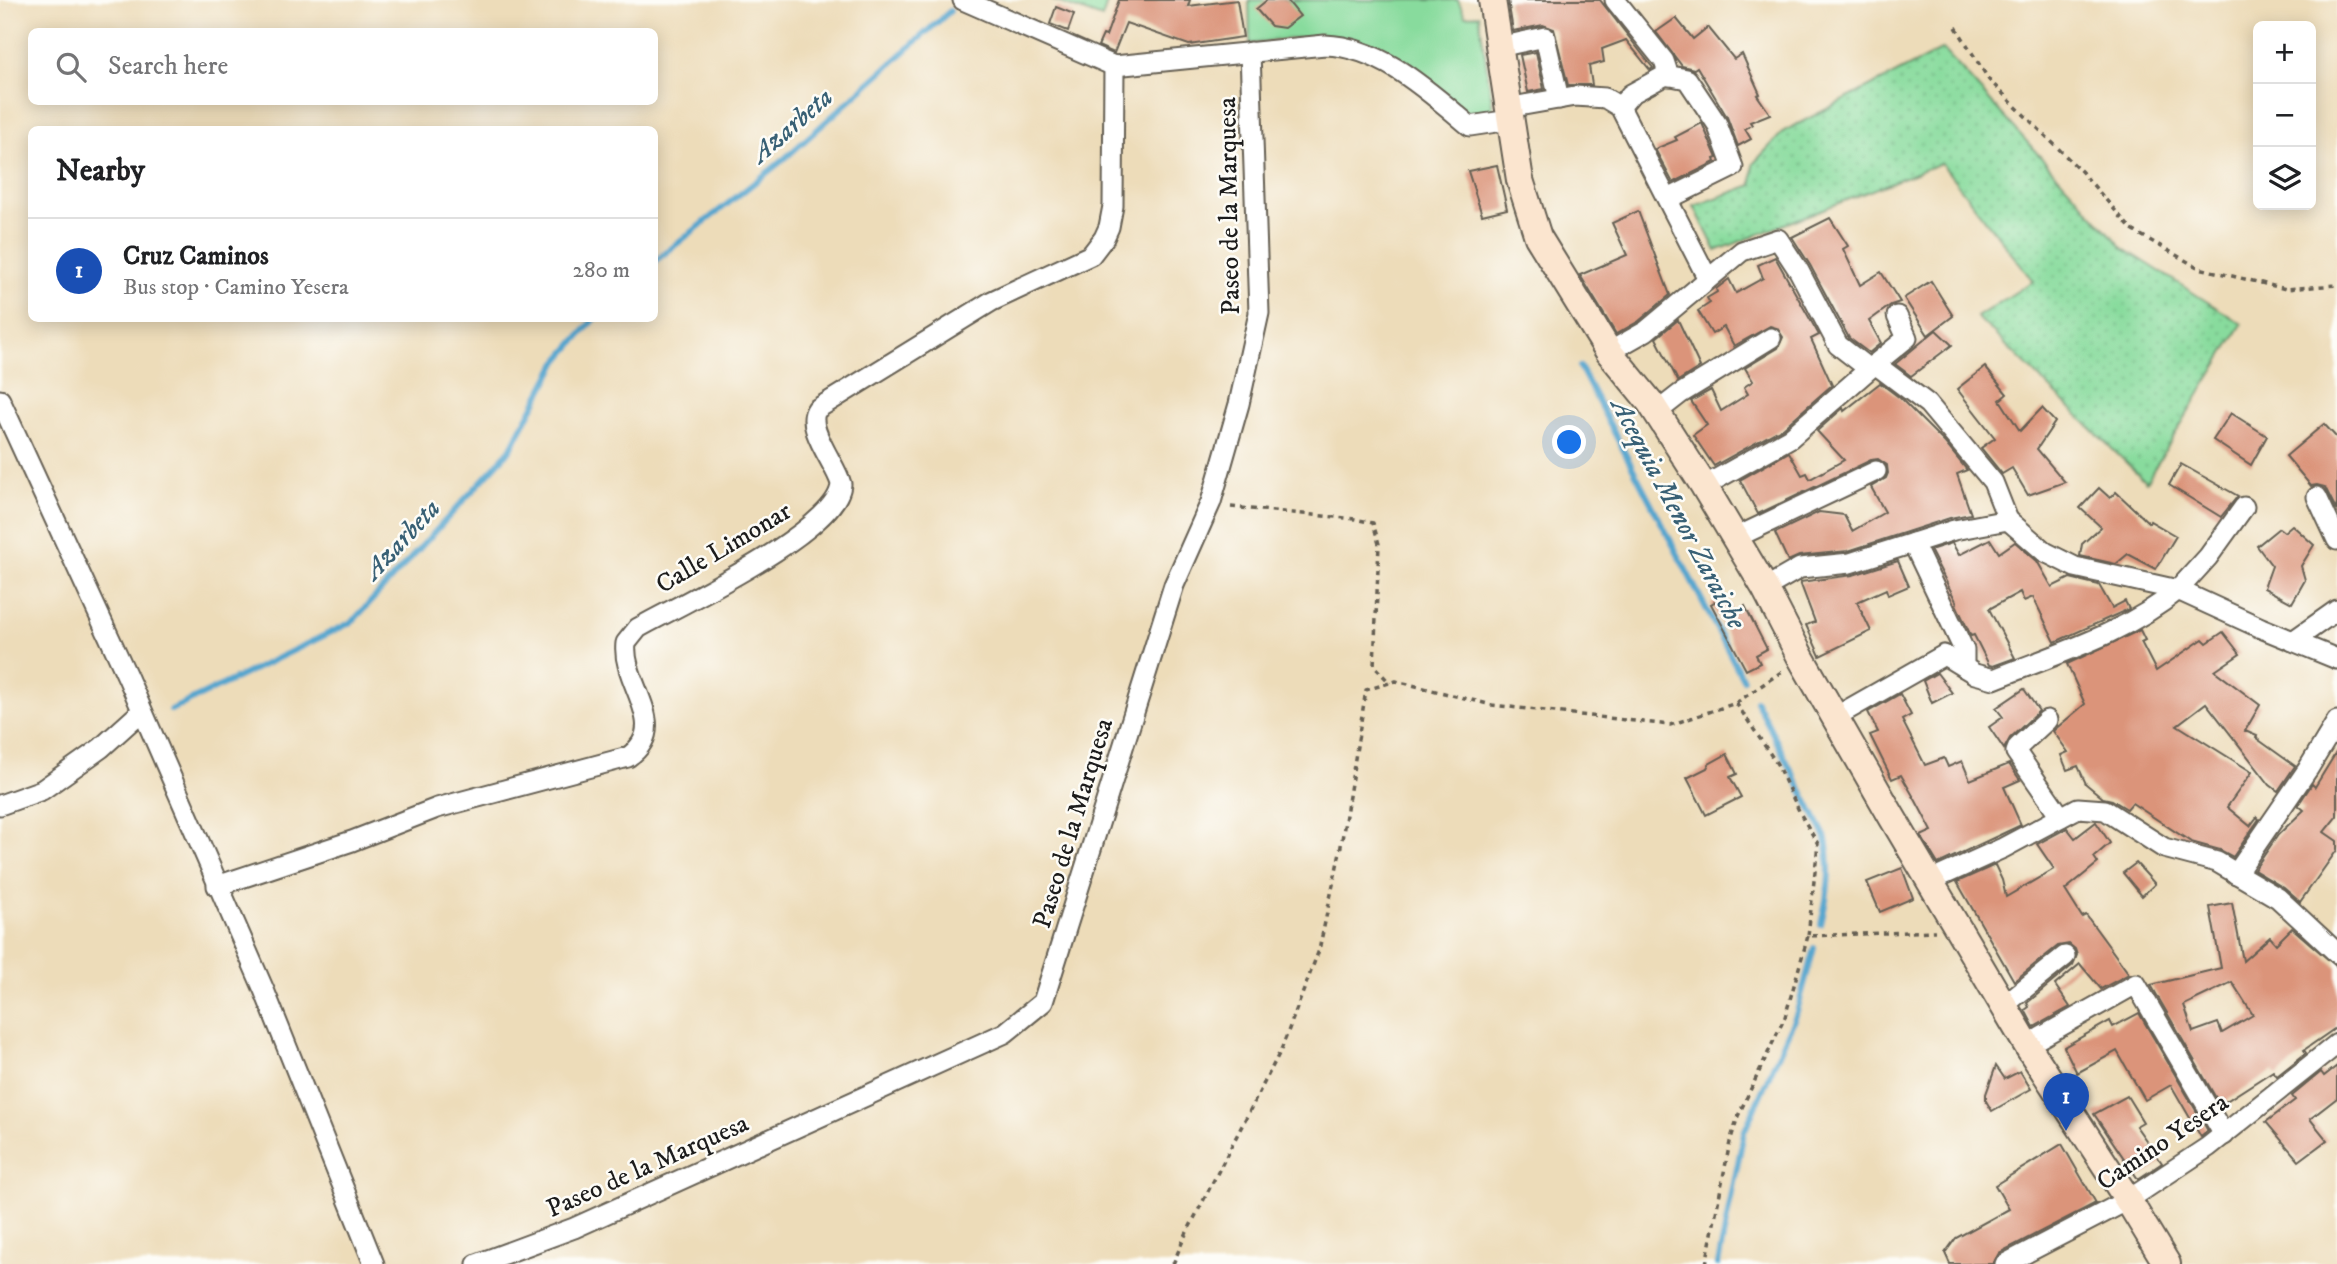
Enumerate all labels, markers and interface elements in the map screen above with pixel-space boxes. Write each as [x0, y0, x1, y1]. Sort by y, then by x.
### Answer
map controls [2253, 21, 2316, 210]
button: + [2253, 21, 2316, 84]
search box [28, 28, 658, 105]
icon: search [52, 48, 90, 86]
text: Search here [108, 50, 228, 83]
water label: Azarbeta [741, 80, 840, 172]
button: − [2253, 84, 2316, 147]
street label: Paseo de la Marquesa [1211, 97, 1248, 315]
button: layers [2253, 147, 2316, 210]
text: Nearby [56, 153, 145, 190]
text: Cruz Caminos [123, 240, 269, 273]
text: 1 [75, 256, 83, 285]
text: 280 m [573, 256, 630, 285]
text: Bus stop · Camino Yesera [123, 273, 349, 302]
water label: Acequia Menor Zaraiche [1601, 390, 1755, 637]
your location [1552, 425, 1586, 459]
water label: Azarbeta [354, 491, 448, 589]
street label: Calle Limonar [650, 495, 798, 602]
street label: Paseo de la Marquesa [1026, 714, 1121, 932]
pin: 1 [2043, 1073, 2089, 1131]
street label: Camino Yesera [2091, 1086, 2235, 1198]
street label: Paseo de la Marquesa [541, 1107, 754, 1226]

